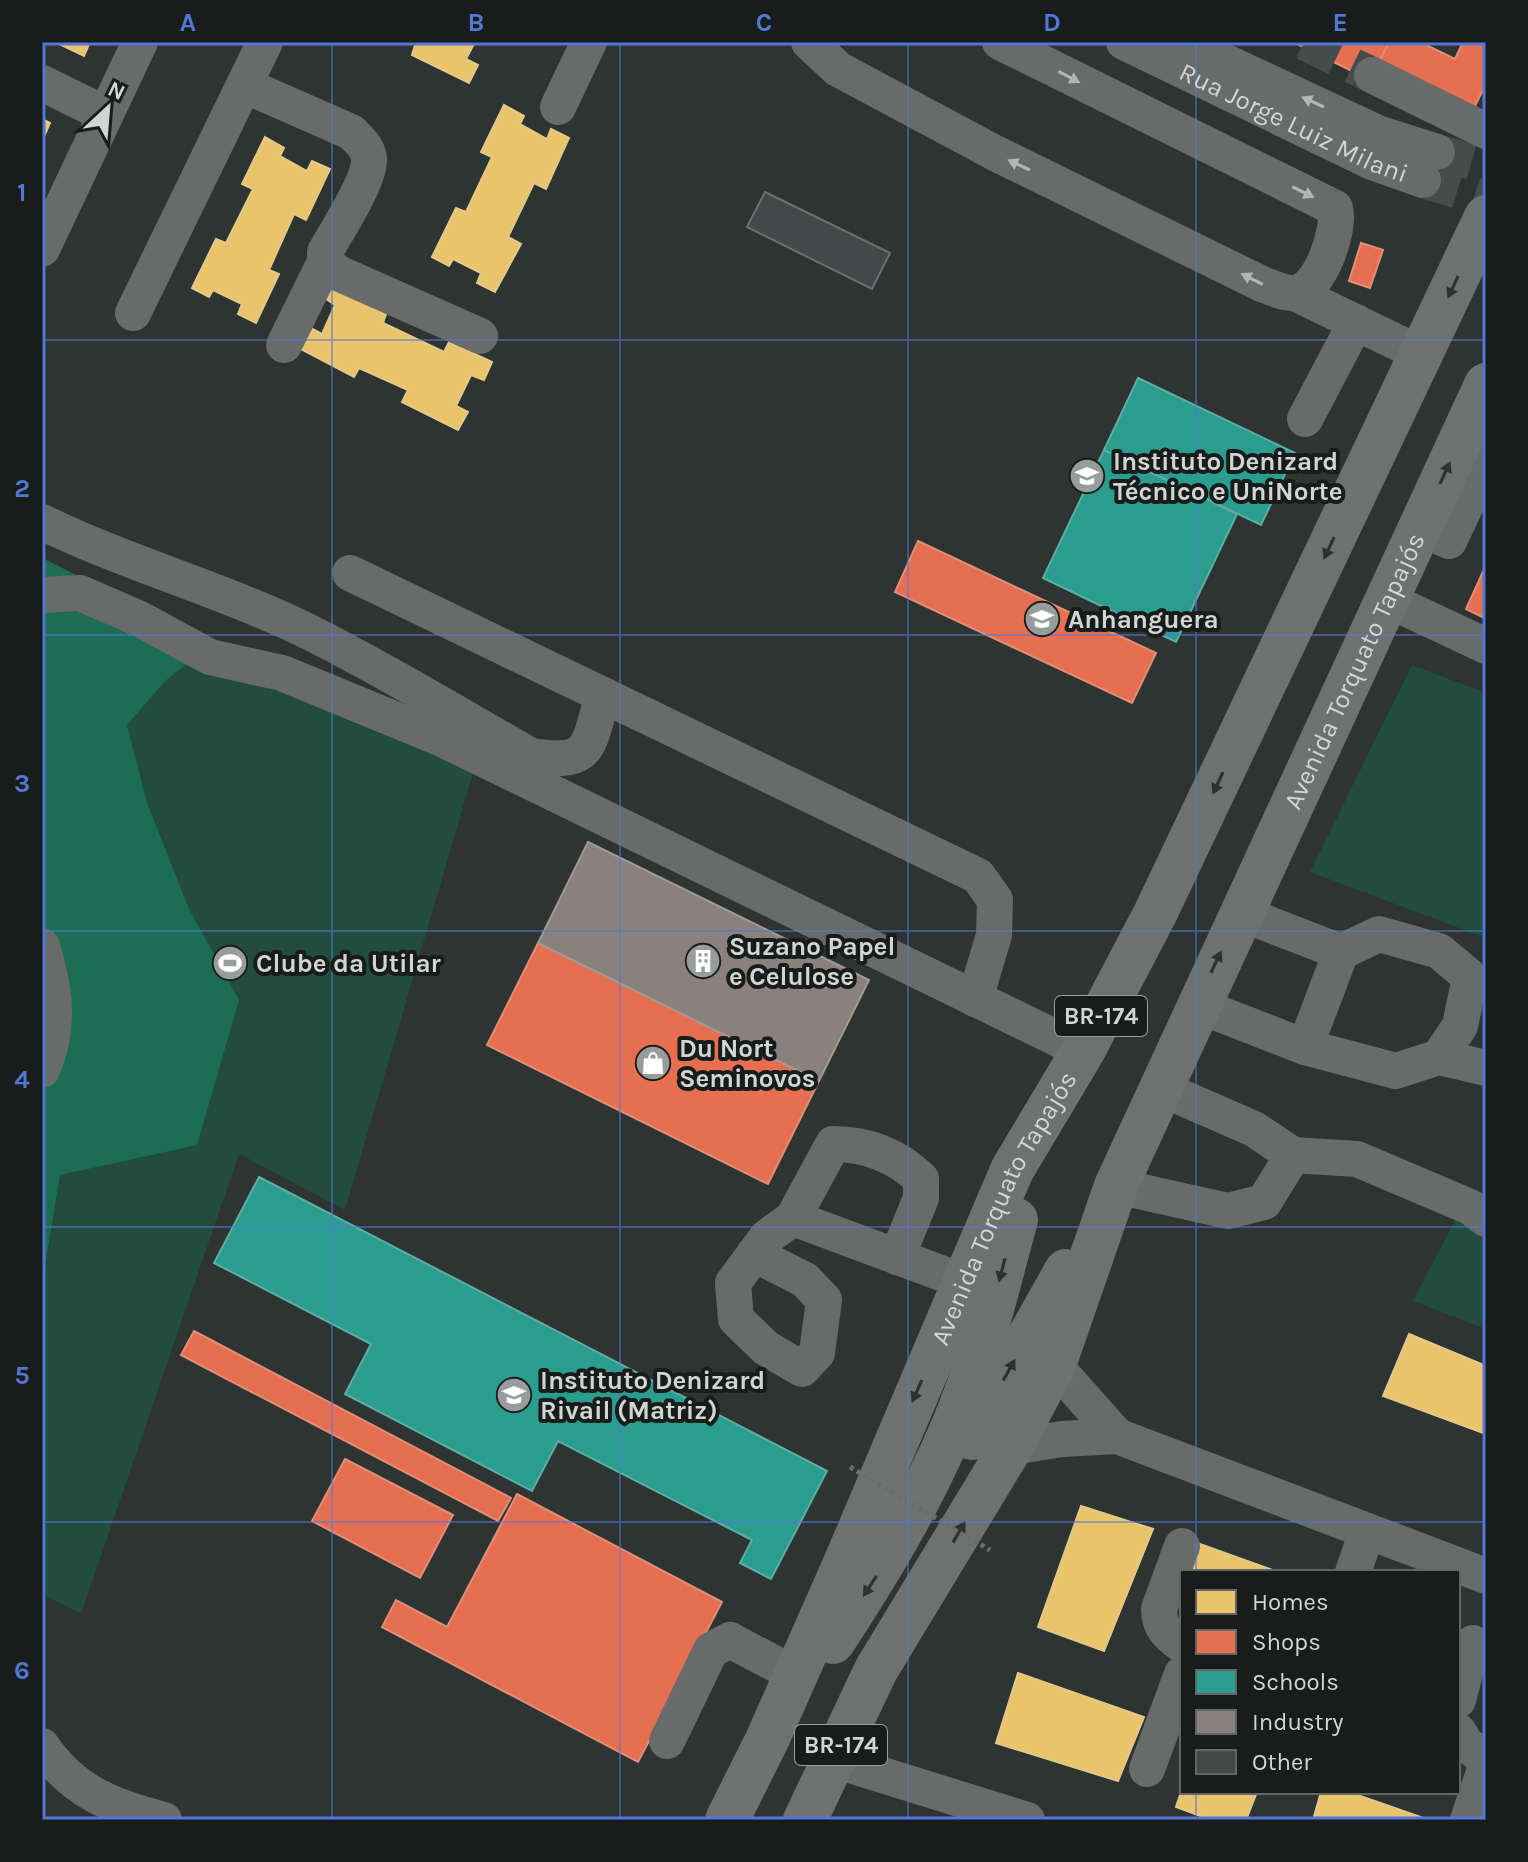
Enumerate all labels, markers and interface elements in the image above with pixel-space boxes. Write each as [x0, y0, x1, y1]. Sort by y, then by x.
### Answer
text: A [180, 7, 196, 38]
text: B [468, 7, 484, 38]
text: C [756, 7, 772, 38]
text: D [1043, 7, 1061, 38]
text: E [1332, 7, 1348, 38]
street label: Rua Jorge Luiz Milani [1174, 56, 1412, 189]
north arrow [68, 68, 148, 148]
one-way arrow [1058, 71, 1081, 84]
text: N [104, 76, 129, 106]
one-way arrow [1301, 96, 1325, 109]
one-way arrow [1007, 158, 1030, 172]
text: 1 [17, 177, 27, 208]
one-way arrow [1291, 185, 1314, 199]
one-way arrow [1241, 272, 1264, 285]
one-way arrow [1446, 276, 1460, 299]
place label: Instituto Denizard Técnico e UniNorte [1113, 446, 1343, 507]
school or university icon: Instituto Denizard Técnico e UniNorte [1068, 457, 1106, 495]
one-way arrow [1438, 461, 1452, 484]
text: 2 [14, 473, 30, 504]
street label: Avenida Torquato Tapajós [1277, 528, 1432, 814]
one-way arrow [1322, 536, 1336, 559]
school or university icon: Anhanguera [1023, 600, 1061, 638]
place label: Anhanguera [1068, 604, 1219, 635]
text: 3 [14, 768, 30, 799]
one-way arrow [1211, 771, 1225, 794]
place label: Suzano Papel e Celulose [729, 931, 895, 992]
building icon: Suzano Papel e Celulose [684, 942, 722, 980]
sports icon: Clube da Utilar [211, 944, 249, 982]
place label: Clube da Utilar [256, 948, 442, 979]
one-way arrow [1210, 950, 1223, 973]
road number: BR-174 [1055, 996, 1147, 1036]
place label: Du Nort Seminovos [679, 1033, 815, 1094]
shop icon: Du Nort Seminovos [634, 1044, 672, 1082]
text: 4 [14, 1064, 30, 1095]
street label: Avenida Torquato Tapajós [925, 1066, 1083, 1350]
one-way arrow [996, 1257, 1008, 1282]
one-way arrow [1002, 1358, 1016, 1381]
text: 5 [14, 1360, 30, 1391]
place label: Instituto Denizard Rivail (Matriz) [540, 1365, 765, 1426]
school or university icon: Instituto Denizard Rivail (Matriz) [495, 1376, 533, 1414]
one-way arrow [910, 1379, 924, 1403]
one-way arrow [952, 1520, 966, 1543]
legend [1180, 1570, 1460, 1794]
one-way arrow [863, 1575, 877, 1597]
text: Homes [1252, 1588, 1329, 1616]
text: Shops [1252, 1628, 1321, 1656]
text: 6 [14, 1655, 30, 1686]
text: Schools [1252, 1668, 1339, 1696]
text: Industry [1252, 1708, 1343, 1736]
road number: BR-174 [795, 1725, 887, 1765]
text: Other [1252, 1748, 1312, 1776]

